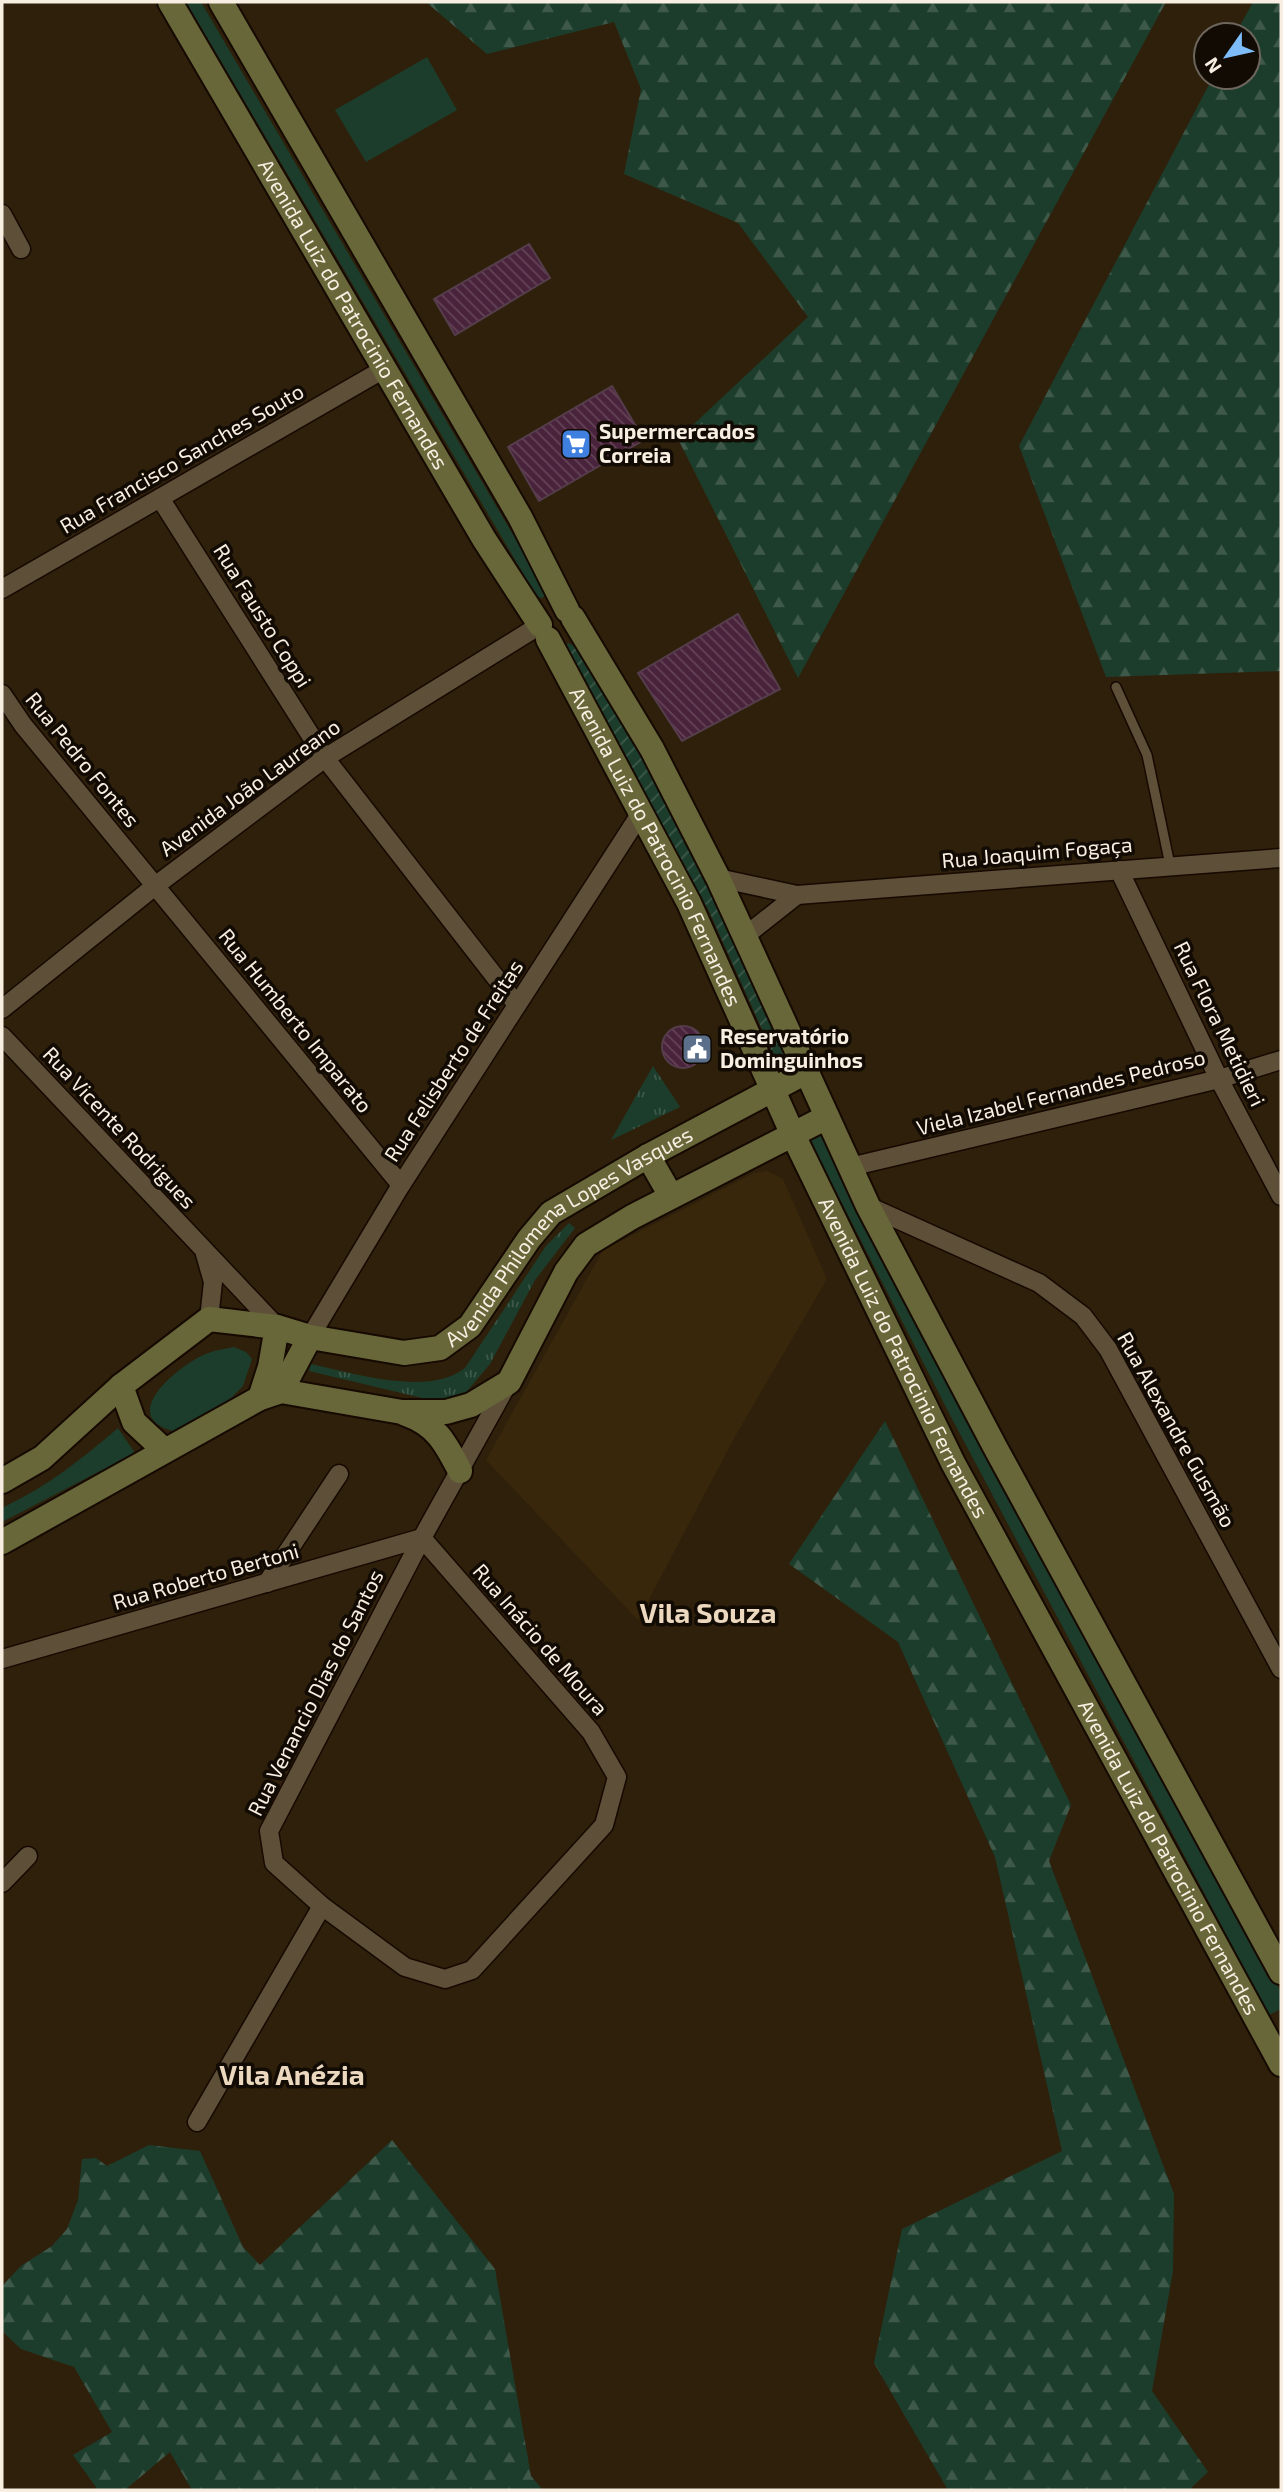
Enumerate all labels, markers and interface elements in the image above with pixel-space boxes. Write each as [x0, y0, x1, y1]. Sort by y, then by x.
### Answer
north arrow [1192, 21, 1262, 91]
text: N [1199, 54, 1226, 78]
street label: Avenida Luiz do Patrocinio Fernandes [254, 154, 454, 473]
street label: Rua Francisco Sanches Souto [55, 378, 308, 538]
place label: Supermercados Correia [599, 418, 755, 467]
supermarket icon: Supermercados Correia [559, 427, 593, 461]
street label: Rua Fausto Coppi [209, 539, 317, 691]
street label: Avenida Luiz do Patrocinio Fernandes [565, 682, 748, 1010]
street label: Rua Pedro Fontes [21, 686, 145, 832]
street label: Avenida João Laureano [154, 713, 344, 861]
street label: Rua Joaquim Fogaça [940, 831, 1133, 874]
street label: Rua Humberto Imparato [214, 923, 378, 1117]
street label: Rua Flora Metidieri [1170, 937, 1271, 1110]
street label: Rua Felisberto de Freitas [378, 955, 527, 1166]
place label: Reservatório Dominguinhos [720, 1023, 863, 1072]
public building icon: Reservatório Dominguinhos [680, 1032, 714, 1066]
street label: Rua Vicente Rodrigues [39, 1041, 202, 1213]
street label: Viela Izabel Fernandes Pedroso [914, 1044, 1208, 1140]
street label: Avenida Philomena Lopes Vasques [440, 1121, 696, 1351]
street label: Avenida Luiz do Patrocinio Fernandes [814, 1193, 994, 1522]
street label: Rua Alexandre Gusmão [1113, 1327, 1242, 1531]
street label: Rua Roberto Bertoni [110, 1537, 301, 1614]
street label: Rua Inácio de Moura [468, 1558, 614, 1720]
street label: Rua Venancio Dias do Santos [242, 1565, 388, 1819]
district label: Vila Souza [639, 1595, 777, 1629]
street label: Avenida Luiz do Patrocinio Fernandes [1074, 1695, 1266, 2019]
district label: Vila Anézia [219, 2057, 365, 2091]

